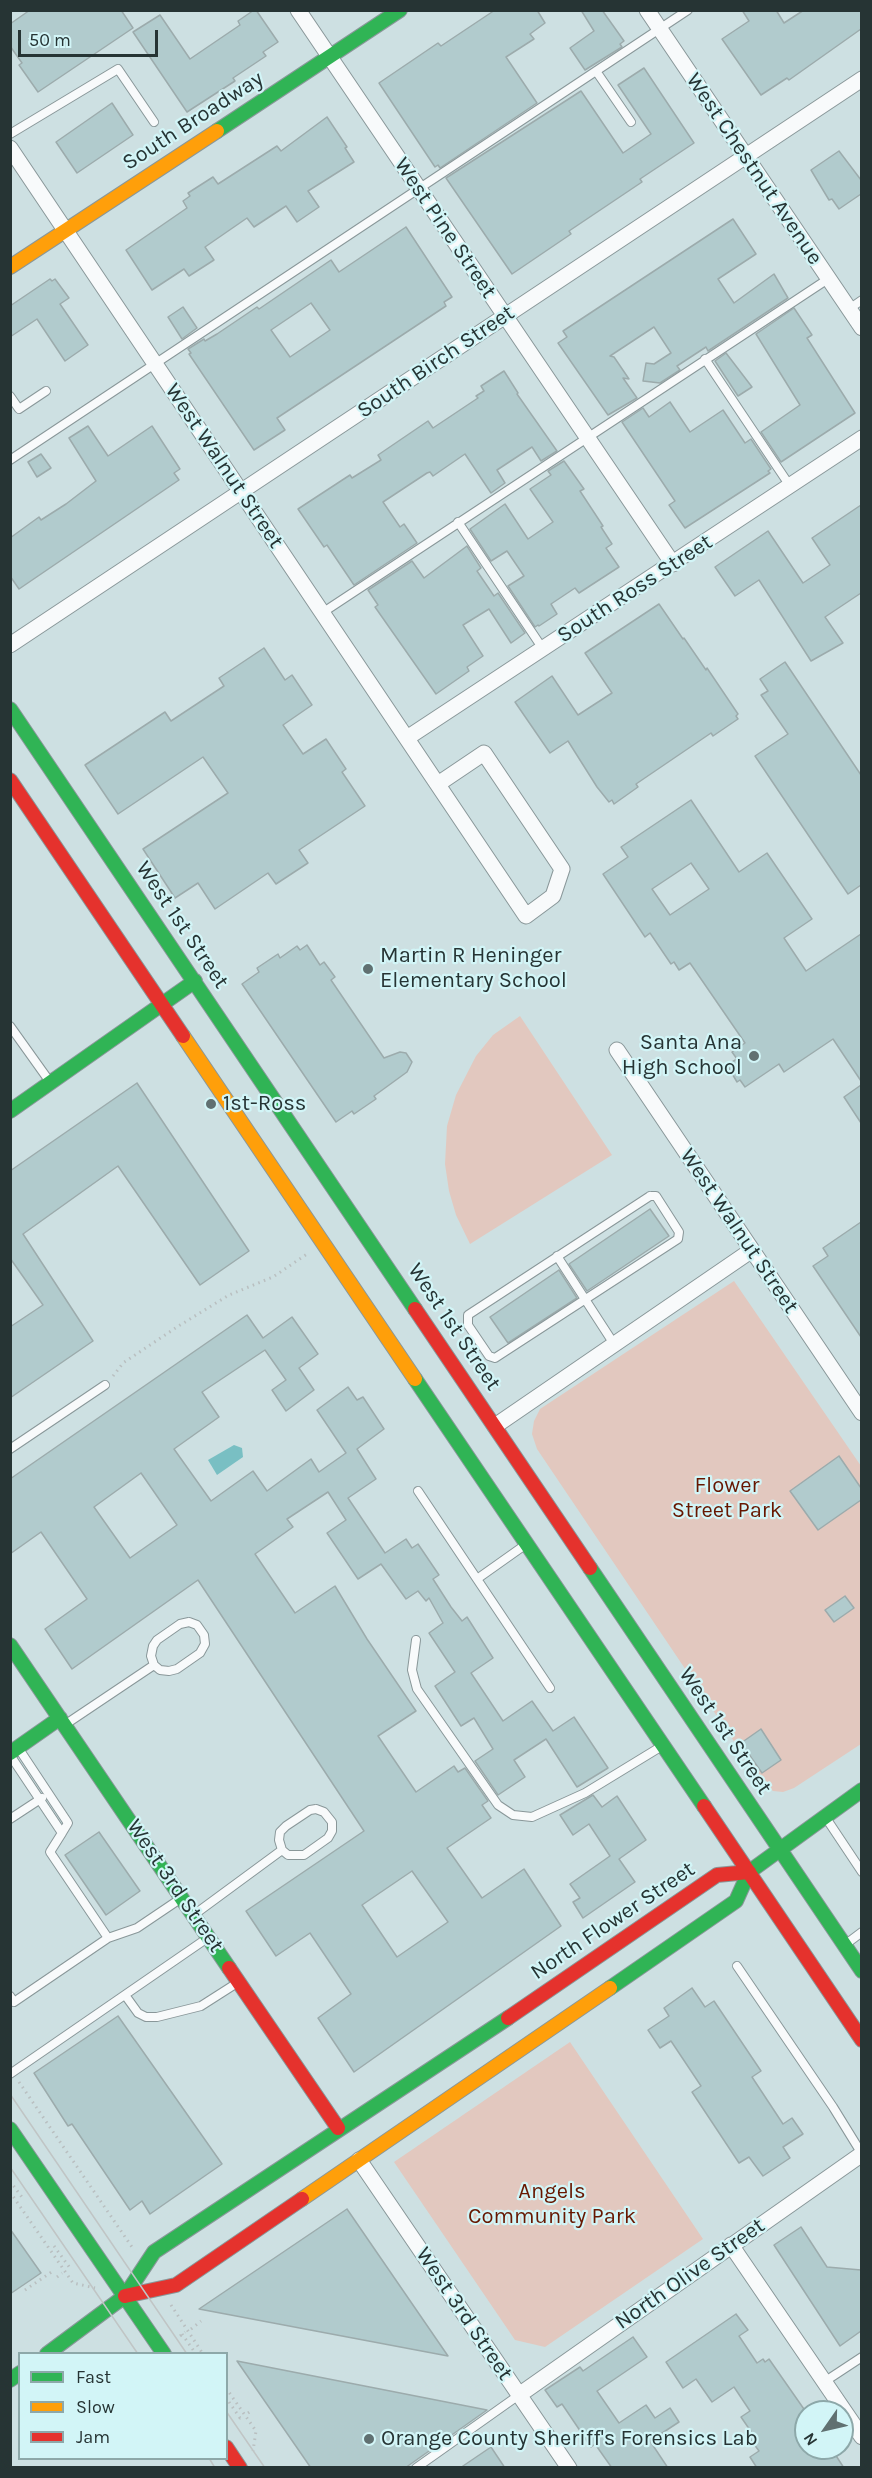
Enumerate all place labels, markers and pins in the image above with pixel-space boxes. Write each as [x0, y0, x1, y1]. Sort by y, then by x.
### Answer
place label: Martin R Heninger Elementary School [380, 943, 567, 994]
marker: Martin R Heninger Elementary School [361, 962, 375, 976]
place label: Santa Ana High School [622, 1030, 742, 1082]
marker: Santa Ana High School [747, 1049, 761, 1063]
place label: 1st-Ross [223, 1091, 306, 1117]
marker: 1st-Ross [204, 1097, 218, 1111]
place label: Orange County Sheriff's Forensics Lab [381, 2426, 758, 2452]
marker: Orange County Sheriff's Forensics Lab [362, 2432, 376, 2446]

